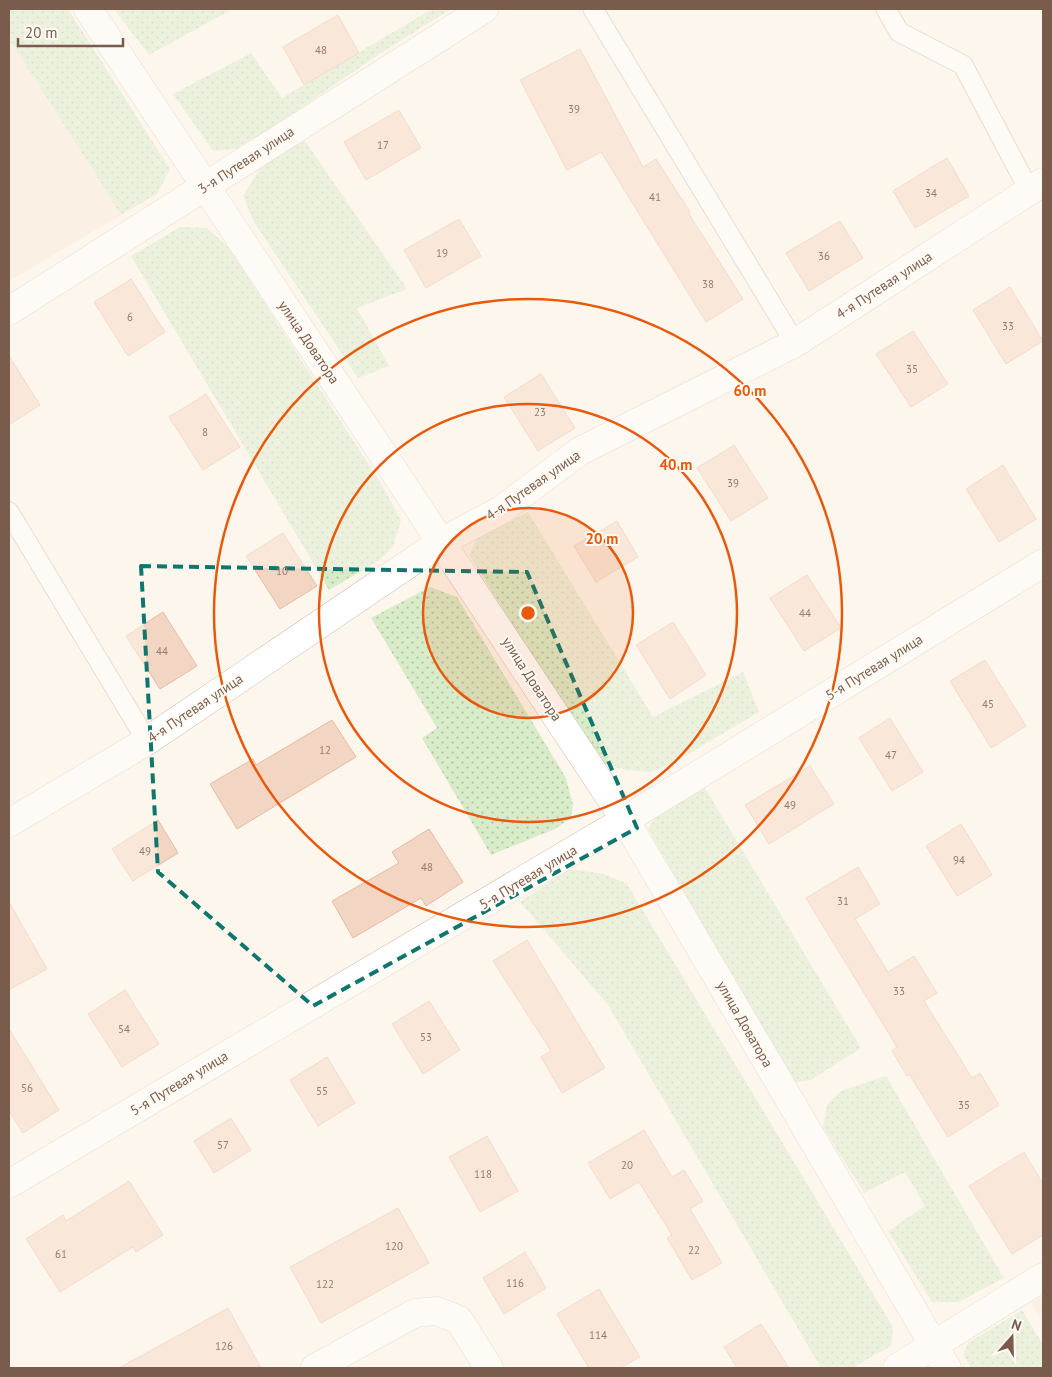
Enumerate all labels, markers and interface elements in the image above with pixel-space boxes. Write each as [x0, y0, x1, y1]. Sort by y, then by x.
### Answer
scale bar [18, 15, 122, 47]
text: 20 m [25, 23, 58, 42]
house number: 48 [315, 43, 327, 57]
house number: 39 [568, 102, 580, 116]
street label: 3-я Путевая улица [194, 122, 298, 198]
house number: 17 [377, 138, 389, 152]
house number: 34 [925, 186, 937, 200]
house number: 41 [649, 190, 661, 204]
house number: 19 [436, 246, 448, 260]
street label: 4-я Путевая улица [832, 247, 936, 323]
house number: 36 [818, 249, 830, 263]
house number: 38 [702, 277, 714, 291]
street label: улица Доватора [274, 297, 344, 387]
house number: 6 [127, 310, 133, 324]
house number: 33 [1002, 319, 1014, 333]
house number: 35 [906, 362, 918, 376]
text: 60 m [734, 381, 766, 400]
house number: 23 [534, 405, 546, 419]
house number: 8 [202, 425, 208, 439]
street label: 4-я Путевая улица [482, 446, 584, 524]
text: 40 m [660, 455, 692, 474]
house number: 39 [727, 476, 739, 490]
text: 20 m [586, 529, 618, 548]
house number: 10 [276, 564, 288, 578]
centre of rings [519, 604, 537, 622]
house number: 44 [799, 606, 811, 620]
street label: 5-я Путевая улица [822, 630, 926, 704]
street label: улица Доватора [498, 633, 566, 725]
house number: 44 [156, 644, 168, 658]
street label: 4-я Путевая улица [144, 669, 246, 747]
house number: 45 [982, 697, 994, 711]
house number: 12 [319, 743, 331, 757]
house number: 47 [885, 748, 897, 762]
house number: 49 [784, 798, 796, 812]
street label: 5-я Путевая улица [476, 841, 580, 913]
house number: 49 [139, 844, 151, 858]
house number: 94 [953, 853, 965, 867]
house number: 48 [421, 860, 433, 874]
house number: 31 [837, 894, 849, 908]
street label: улица Доватора [713, 978, 777, 1070]
house number: 33 [893, 984, 905, 998]
house number: 54 [118, 1022, 130, 1036]
house number: 53 [420, 1030, 432, 1044]
street label: 5-я Путевая улица [127, 1047, 231, 1119]
house number: 56 [21, 1081, 33, 1095]
house number: 55 [316, 1084, 328, 1098]
house number: 35 [958, 1098, 970, 1112]
house number: 57 [217, 1138, 229, 1152]
house number: 20 [621, 1158, 633, 1172]
house number: 118 [474, 1167, 492, 1181]
house number: 120 [385, 1239, 403, 1253]
house number: 22 [688, 1243, 700, 1257]
house number: 61 [55, 1247, 67, 1261]
house number: 116 [506, 1276, 524, 1290]
house number: 122 [316, 1277, 334, 1291]
north arrow [987, 1312, 1037, 1362]
text: N [1009, 1315, 1024, 1335]
house number: 114 [589, 1328, 607, 1342]
house number: 126 [215, 1339, 233, 1353]

